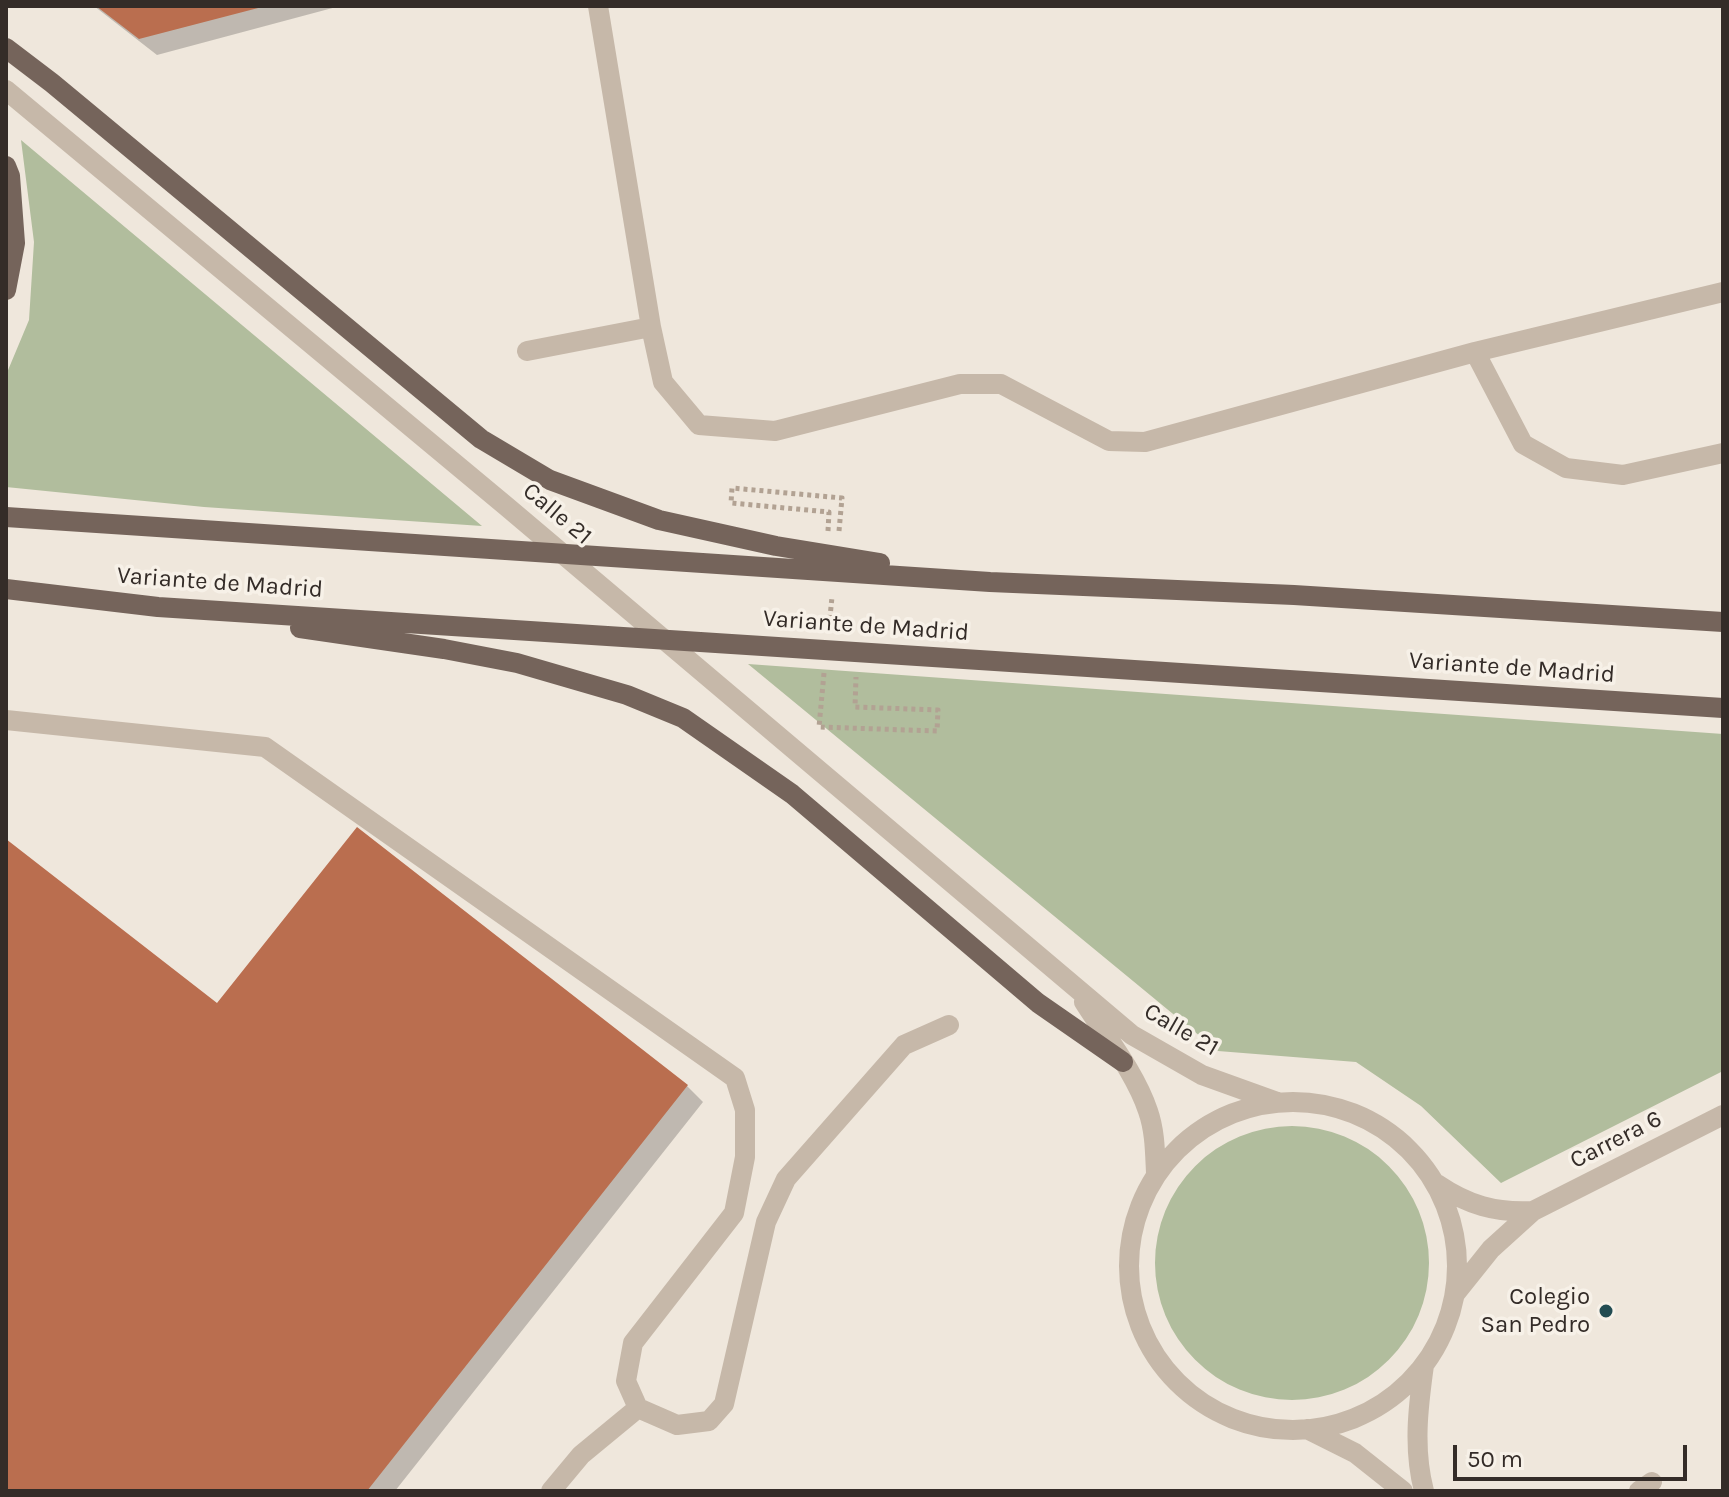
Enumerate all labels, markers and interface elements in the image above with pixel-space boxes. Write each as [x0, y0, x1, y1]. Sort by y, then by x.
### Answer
street label: Calle 21 [517, 477, 597, 551]
street label: Variante de Madrid [116, 561, 324, 605]
street label: Variante de Madrid [762, 604, 970, 648]
street label: Variante de Madrid [1408, 646, 1616, 690]
street label: Calle 21 [1139, 997, 1223, 1063]
street label: Carrera 6 [1565, 1105, 1667, 1175]
place label: Colegio San Pedro [1480, 1283, 1590, 1339]
marker: Colegio San Pedro [1597, 1302, 1615, 1320]
scale bar [1457, 1429, 1691, 1479]
text: 50 m [1467, 1445, 1523, 1473]

